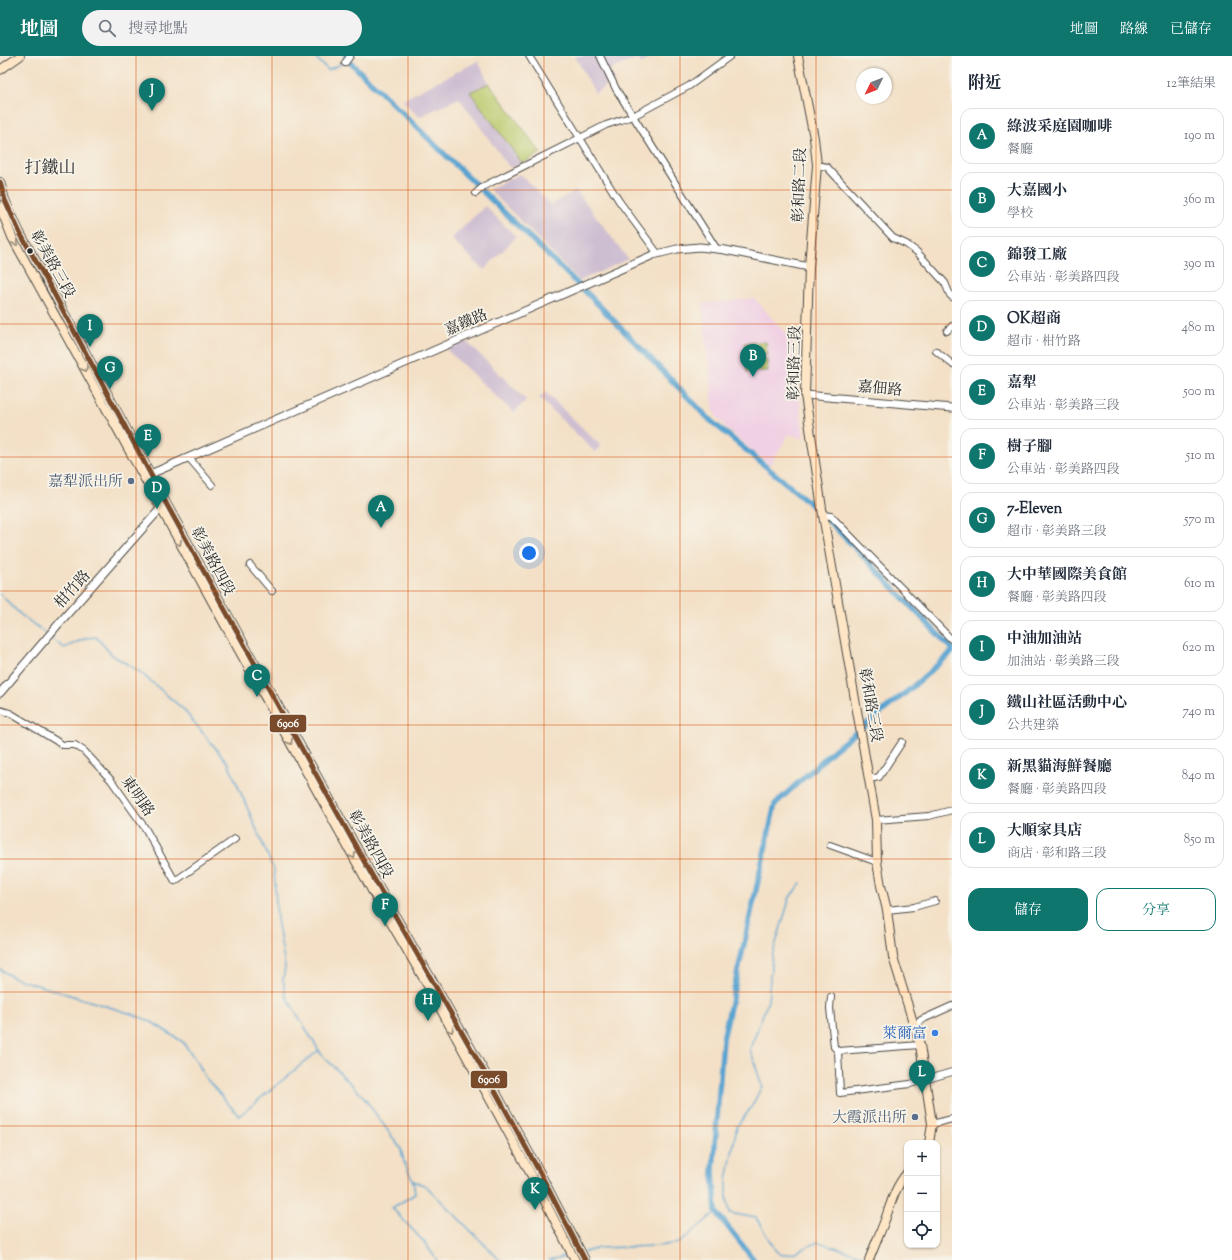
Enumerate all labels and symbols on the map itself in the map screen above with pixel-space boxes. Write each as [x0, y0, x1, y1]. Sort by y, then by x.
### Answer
north arrow [856, 68, 892, 104]
pin: J [139, 78, 165, 111]
street label: 彰和路二段 [789, 147, 812, 223]
district label: 打鐵山 [25, 157, 76, 181]
street label: 彰美路三段 [24, 227, 79, 303]
one-way arrow [11, 239, 18, 246]
unlabelled marker [25, 246, 35, 256]
street label: 嘉鐵路 [442, 305, 491, 342]
pin: I [77, 314, 103, 347]
street label: 彰和路三段 [784, 325, 807, 401]
pin: B [740, 344, 766, 377]
pin: G [97, 356, 123, 389]
one-way arrow [80, 365, 88, 372]
street label: 嘉佃路 [857, 377, 903, 402]
pin: E [135, 424, 161, 457]
place label: 嘉犁派出所 [48, 472, 123, 493]
marker: 嘉犁派出所 [126, 476, 136, 486]
pin: D [144, 476, 170, 509]
pin: A [368, 495, 394, 528]
street label: 彰美路四段 [185, 524, 239, 600]
one-way arrow [175, 539, 182, 546]
your location [519, 543, 539, 563]
street label: 柑竹路 [50, 566, 96, 614]
pin: C [244, 664, 270, 697]
street label: 彰和路三段 [853, 666, 886, 744]
line badge: 6906 [269, 714, 307, 733]
text: 6906 [277, 716, 300, 732]
one-way arrow [285, 738, 292, 745]
street label: 東明路 [115, 772, 158, 821]
street label: 彰美路四段 [342, 807, 397, 883]
one-way arrow [348, 852, 356, 859]
pin: F [372, 893, 398, 926]
pin: H [415, 988, 441, 1021]
place label: 萊爾富 [882, 1024, 927, 1045]
one-way arrow [447, 1026, 454, 1033]
marker: 萊爾富 [930, 1028, 940, 1038]
pin: L [909, 1060, 935, 1093]
line badge: 6906 [470, 1070, 508, 1089]
text: 6906 [478, 1072, 501, 1088]
place label: 大霞派出所 [832, 1108, 907, 1129]
marker: 大霞派出所 [910, 1112, 920, 1122]
pin: K [522, 1177, 548, 1210]

